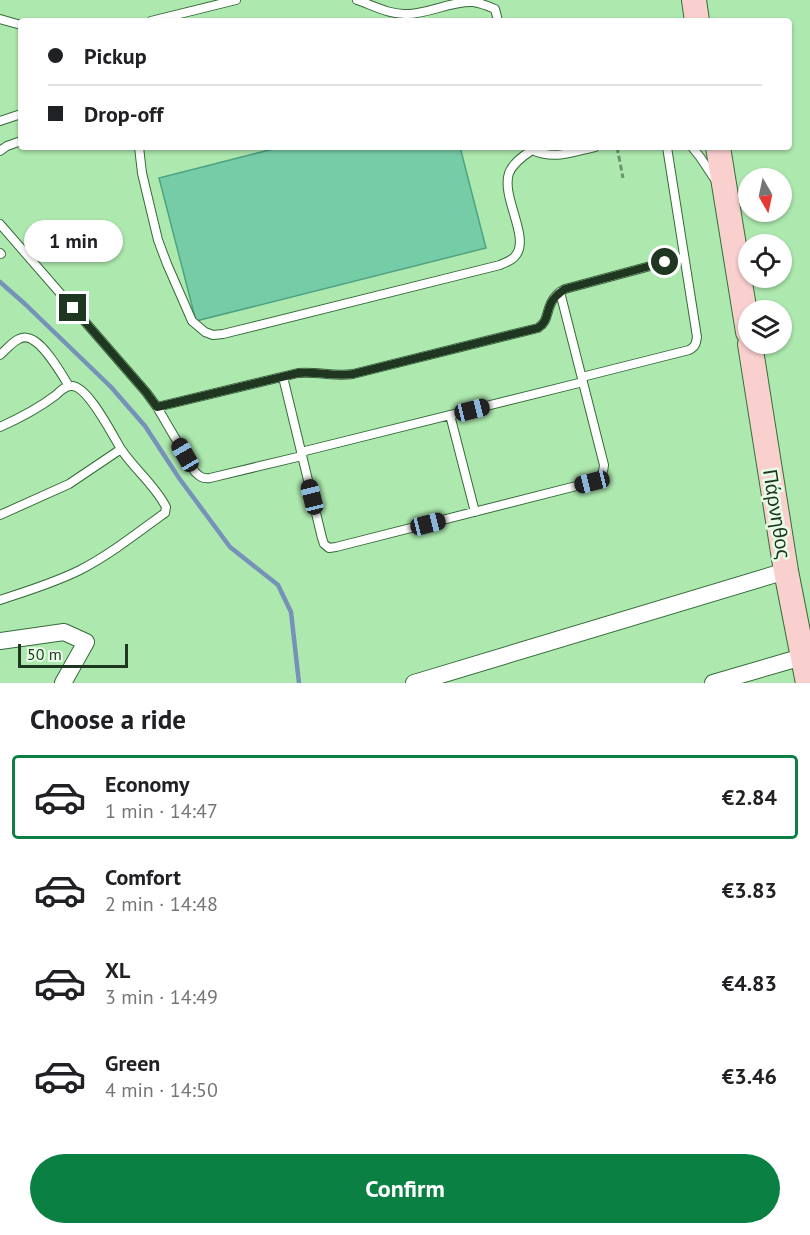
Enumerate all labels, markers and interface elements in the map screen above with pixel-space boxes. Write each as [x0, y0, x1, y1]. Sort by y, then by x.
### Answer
text: Pickup [84, 42, 147, 70]
text: Drop-off [84, 100, 163, 128]
north arrow [738, 168, 792, 222]
map controls [738, 168, 792, 354]
callout: 1 min [23, 221, 122, 263]
text: 1 min [49, 228, 98, 254]
button: locate [738, 234, 792, 288]
route start [651, 248, 678, 275]
route end [59, 294, 86, 321]
button: layers [738, 300, 792, 354]
car [452, 397, 492, 423]
car [168, 435, 202, 475]
street label: Πάρνηθος [757, 467, 797, 561]
car [572, 469, 612, 495]
car [299, 477, 325, 517]
car [408, 511, 448, 537]
scale bar [18, 641, 128, 668]
text: 50 m [27, 644, 62, 664]
text: Choose a ride [30, 702, 186, 736]
icon: car [33, 770, 87, 824]
text: Economy [105, 770, 189, 798]
text: €2.84 [722, 783, 777, 811]
text: 1 min · 14:47 [105, 798, 218, 824]
icon: car [33, 863, 87, 917]
text: Comfort [105, 863, 181, 891]
text: €3.83 [722, 876, 777, 904]
text: 2 min · 14:48 [105, 891, 218, 917]
icon: car [33, 956, 87, 1010]
text: XL [105, 956, 130, 984]
text: €4.83 [722, 969, 777, 997]
text: 3 min · 14:49 [105, 984, 218, 1010]
icon: car [33, 1049, 87, 1103]
text: Green [105, 1049, 160, 1077]
text: €3.46 [722, 1062, 777, 1090]
text: 4 min · 14:50 [105, 1077, 218, 1103]
button: Confirm [30, 1154, 780, 1223]

